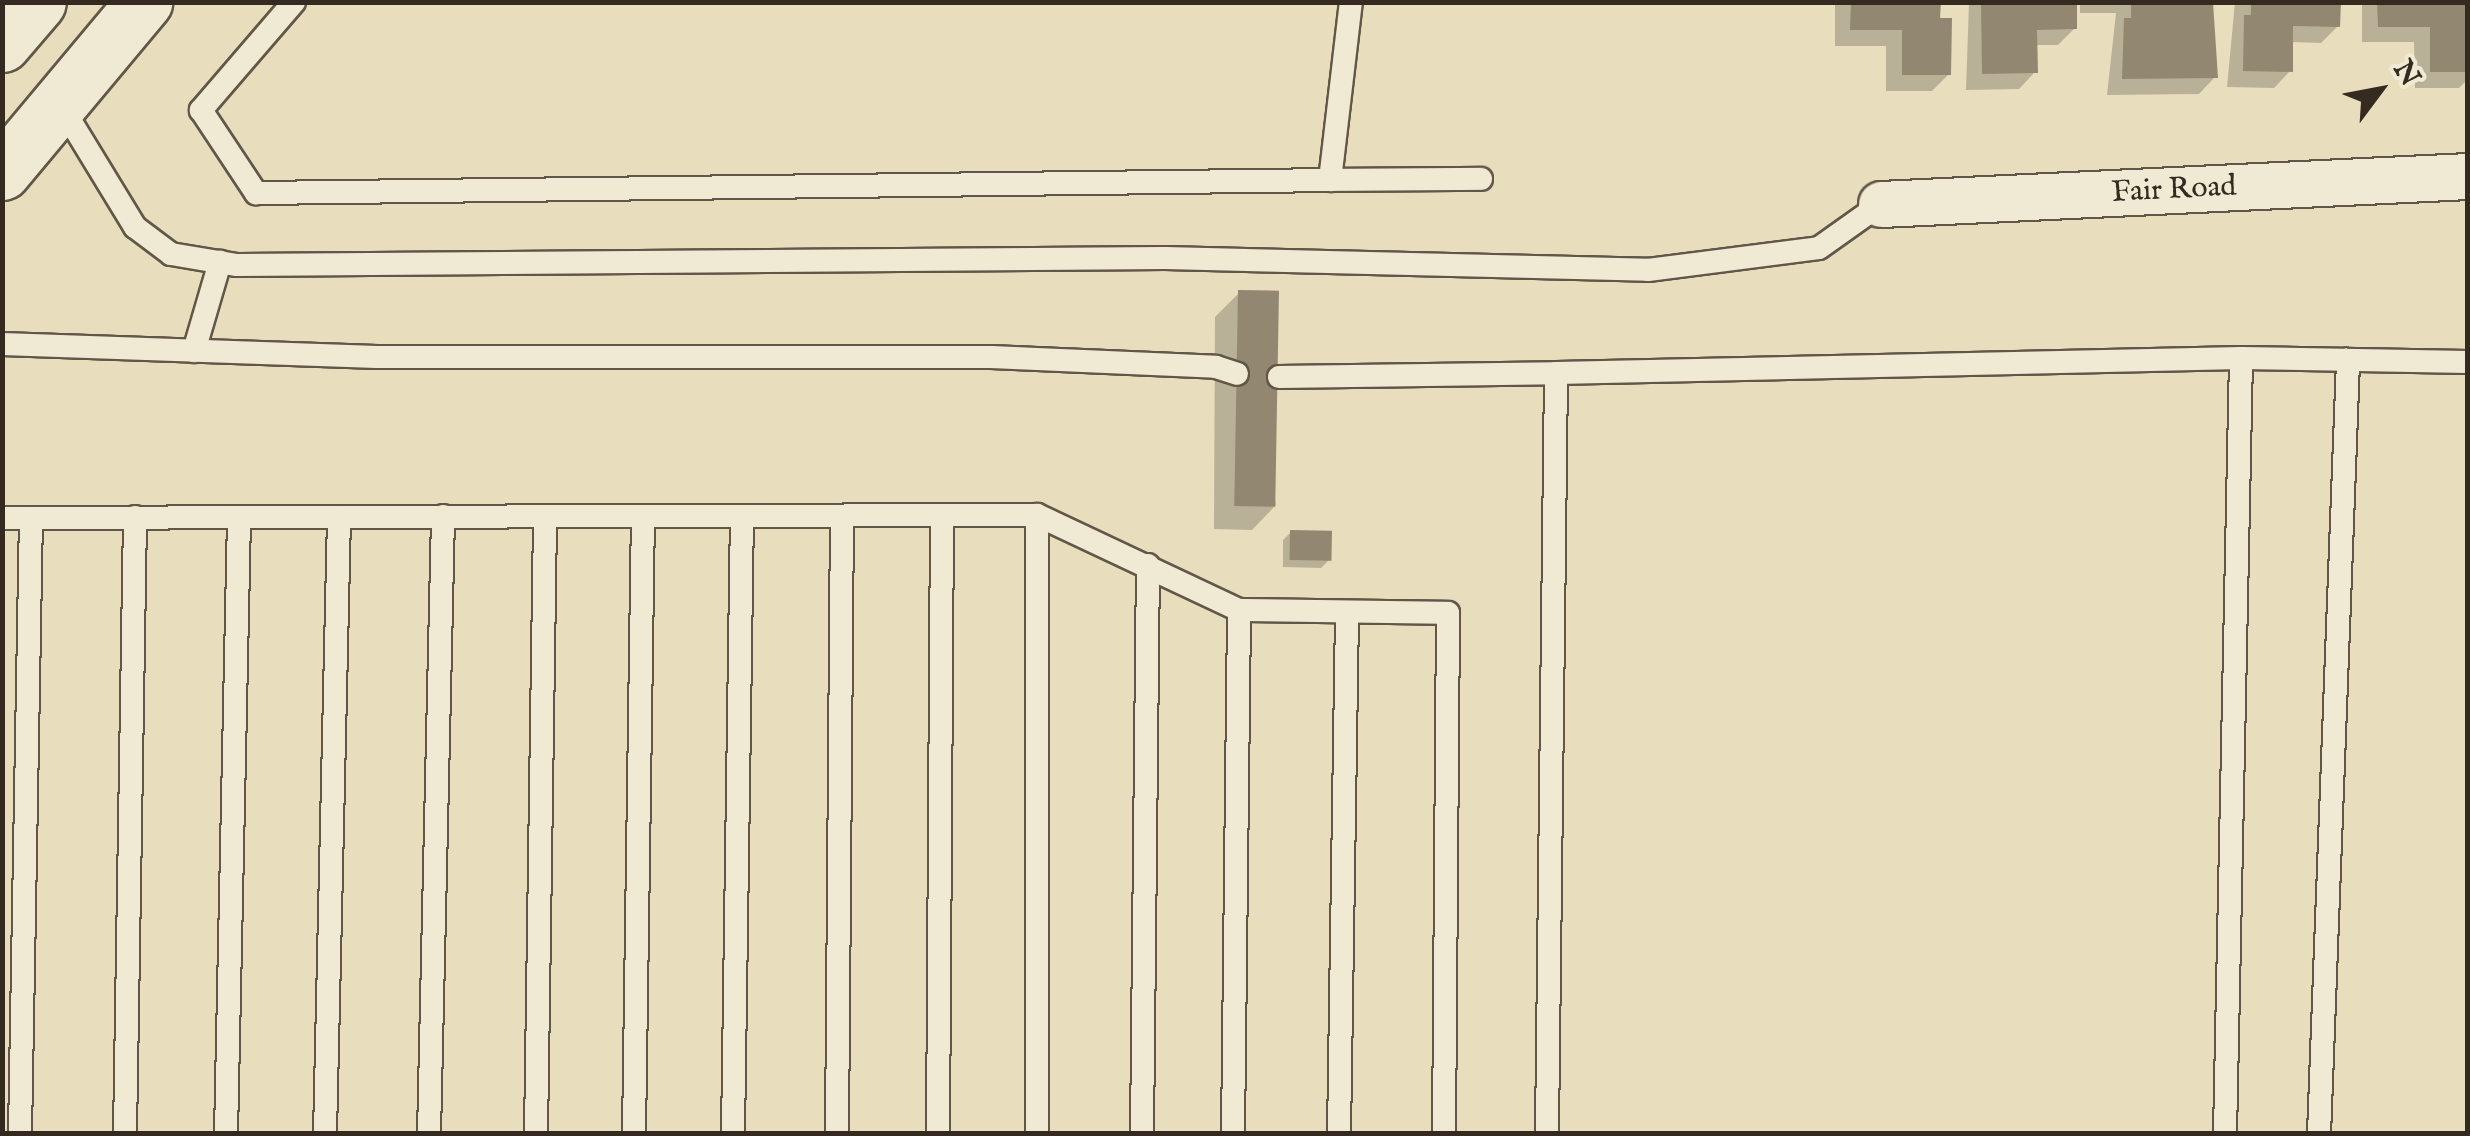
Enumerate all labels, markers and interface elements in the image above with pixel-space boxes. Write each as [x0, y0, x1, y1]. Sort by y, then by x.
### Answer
north arrow [2330, 40, 2430, 140]
text: N [2385, 54, 2427, 93]
street label: Fair Road [2111, 169, 2237, 211]

